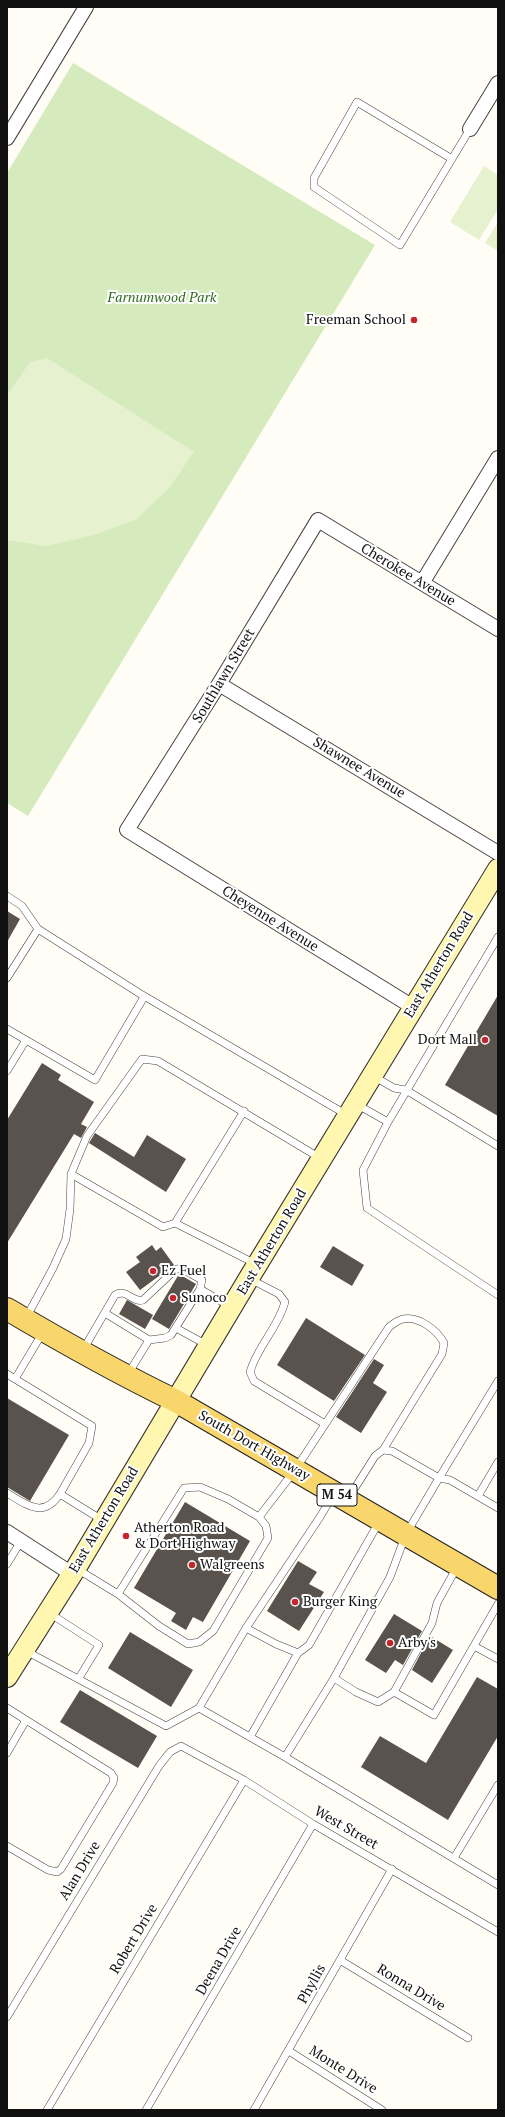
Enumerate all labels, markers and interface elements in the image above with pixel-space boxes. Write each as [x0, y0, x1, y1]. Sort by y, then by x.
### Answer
park label: Farnumwood Park [107, 290, 217, 306]
place label: Freeman School [306, 312, 406, 328]
marker: Freeman School [409, 315, 419, 325]
street label: Cherokee Avenue [357, 540, 459, 610]
street label: Southlawn Street [189, 626, 259, 726]
street label: Shawnee Avenue [310, 734, 408, 802]
street label: Cheyenne Avenue [219, 883, 321, 955]
street label: East Atherton Road [401, 909, 477, 1021]
place label: Dort Mall [418, 1032, 477, 1048]
marker: Dort Mall [480, 1035, 490, 1045]
street label: East Atherton Road [234, 1186, 310, 1298]
place label: Ez Fuel [161, 1263, 206, 1279]
marker: Ez Fuel [148, 1266, 158, 1276]
place label: Sunoco [181, 1290, 227, 1306]
marker: Sunoco [168, 1293, 178, 1303]
street label: South Dort Highway [195, 1407, 313, 1485]
street label: East Atherton Road [66, 1464, 142, 1576]
road number: M 54 [317, 1484, 357, 1506]
place label: Atherton Road & Dort Highway [134, 1520, 236, 1552]
marker: Atherton Road & Dort Highway [121, 1531, 131, 1541]
place label: Walgreens [200, 1557, 265, 1573]
marker: Walgreens [187, 1560, 197, 1570]
place label: Burger King [303, 1594, 377, 1610]
marker: Burger King [290, 1597, 300, 1607]
place label: Arby's [398, 1635, 436, 1651]
marker: Arby's [385, 1638, 395, 1648]
street label: West Street [311, 1803, 381, 1853]
street label: Alan Drive [56, 1838, 104, 1904]
street label: Robert Drive [107, 1901, 161, 1977]
street label: Deena Drive [193, 1924, 245, 1998]
street label: Phyllis [294, 1961, 330, 2007]
street label: Ronna Drive [374, 1961, 448, 2015]
street label: Monte Drive [306, 2042, 380, 2098]

